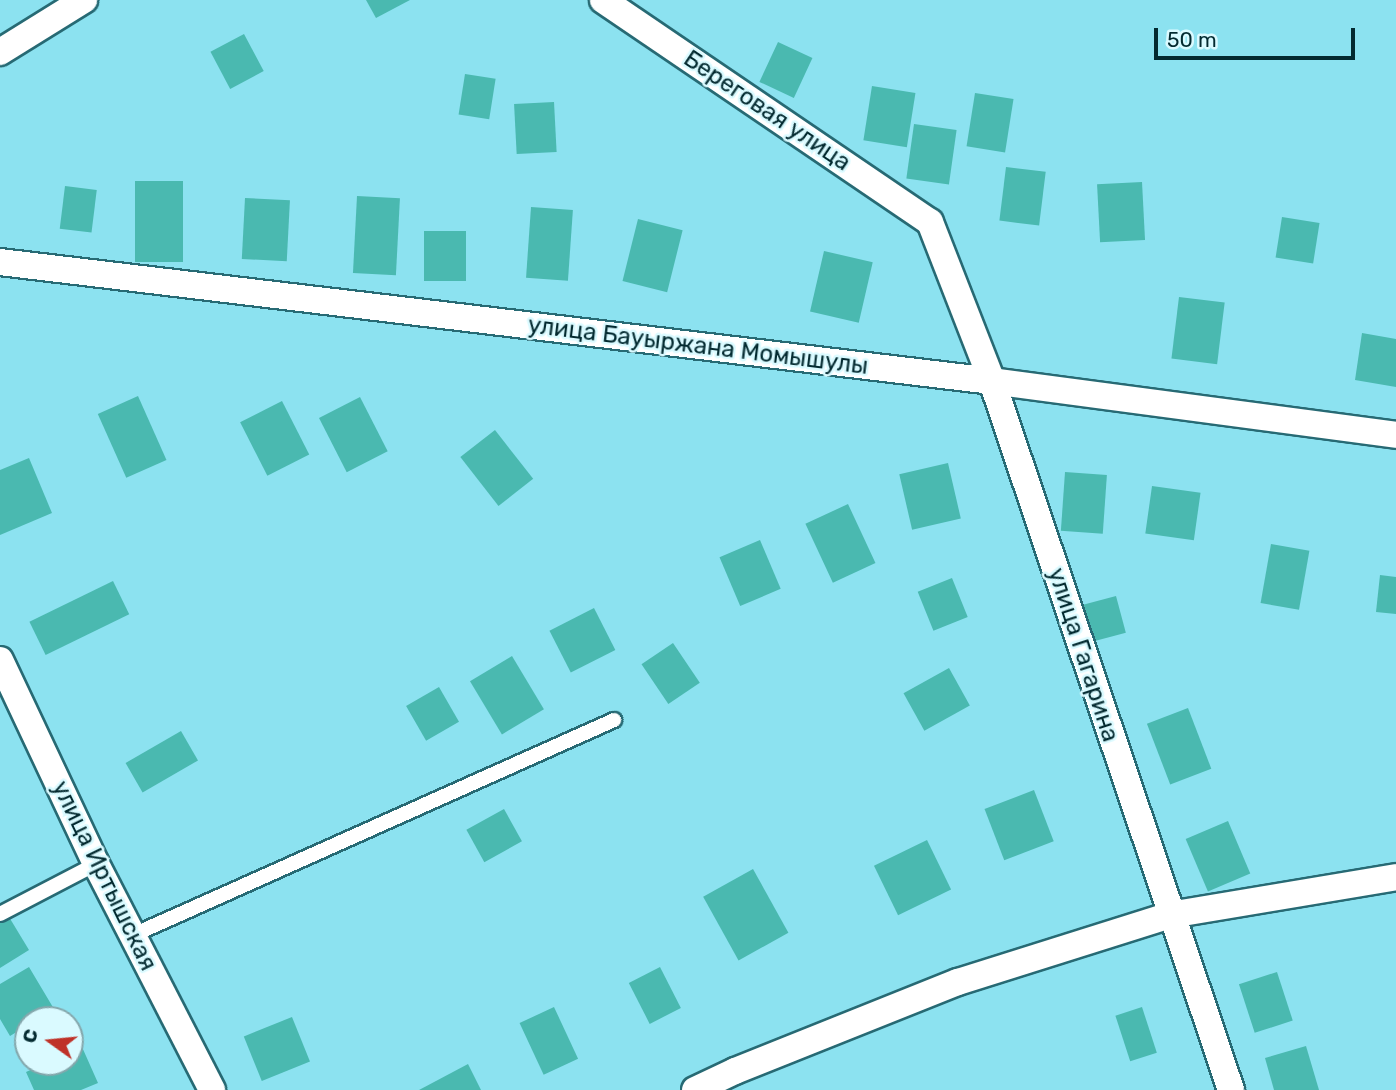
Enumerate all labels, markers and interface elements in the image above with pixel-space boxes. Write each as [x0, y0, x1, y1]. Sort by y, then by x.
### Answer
scale bar [1158, 14, 1359, 58]
text: 50 m [1167, 27, 1217, 52]
street label: Береговая улица [678, 45, 856, 177]
street label: улица Бауыржана Момышулы [526, 311, 870, 381]
street label: улица Гагарина [1041, 564, 1125, 746]
street label: улица Иртышская [46, 776, 162, 976]
north arrow [14, 1006, 84, 1076]
text: С [17, 1027, 43, 1045]

